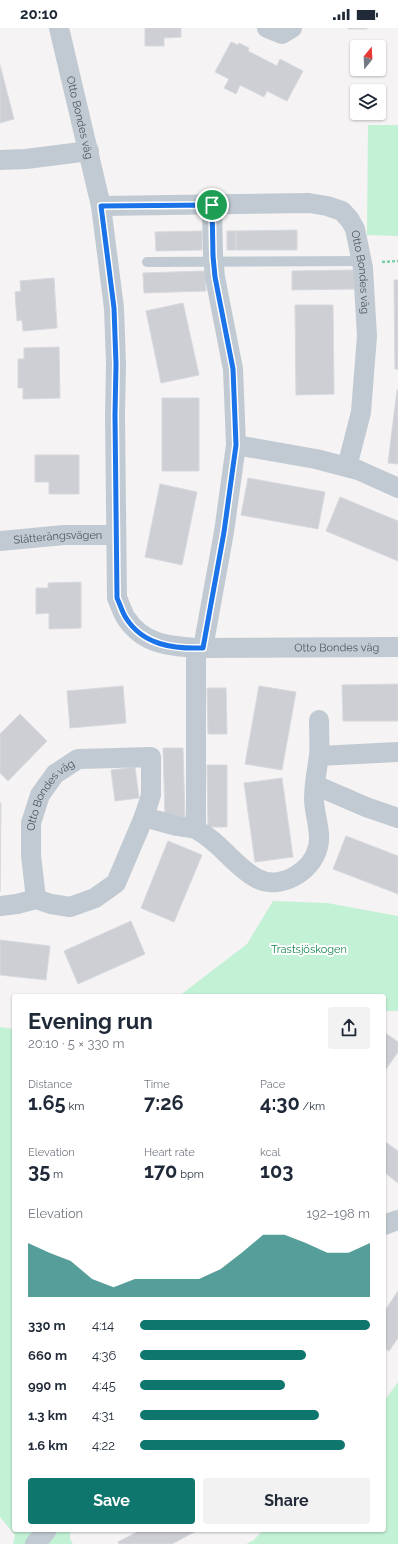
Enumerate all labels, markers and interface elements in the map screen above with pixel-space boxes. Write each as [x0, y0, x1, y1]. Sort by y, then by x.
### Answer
text: 20:10 [20, 5, 58, 23]
north arrow [350, 40, 386, 76]
map controls [350, 40, 386, 120]
street label: Otto Bondes väg [64, 75, 96, 160]
button: layers [350, 84, 386, 120]
pin [195, 188, 229, 222]
icon: arrive [201, 194, 223, 216]
street label: Otto Bondes väg [349, 229, 372, 315]
street label: Slåtterängsvägen [13, 528, 102, 546]
street label: Otto Bondes väg [294, 641, 379, 654]
street label: Otto Bondes väg [25, 757, 77, 831]
park label: Trastsjöskogen [271, 943, 347, 956]
button: share [328, 1007, 370, 1049]
text: Evening run [28, 1008, 153, 1034]
text: 20:10 · 5 × 330 m [28, 1036, 125, 1051]
text: Distance [28, 1078, 72, 1091]
text: Time [144, 1078, 170, 1091]
text: Pace [260, 1078, 285, 1091]
text: 1.65 [28, 1091, 66, 1115]
text: 7:26 [144, 1091, 184, 1115]
text: 4:30 [260, 1091, 300, 1115]
text: km [66, 1100, 84, 1113]
text: /km [300, 1100, 325, 1113]
text: Elevation [28, 1146, 75, 1159]
text: Heart rate [144, 1146, 195, 1159]
text: kcal [260, 1146, 281, 1159]
text: 35 [28, 1159, 50, 1183]
text: 170 [144, 1159, 177, 1183]
text: 103 [260, 1159, 293, 1183]
text: m [50, 1168, 63, 1181]
text: bpm [177, 1168, 204, 1181]
text: Elevation [28, 1206, 83, 1221]
text: 192–198 m [307, 1206, 370, 1221]
text: 330 m [28, 1318, 66, 1333]
text: 4:14 [92, 1318, 114, 1333]
text: 660 m [28, 1348, 67, 1363]
text: 4:36 [92, 1348, 116, 1363]
text: 990 m [28, 1378, 67, 1393]
text: 4:45 [92, 1378, 116, 1393]
text: 1.3 km [28, 1408, 67, 1423]
text: 4:31 [92, 1408, 114, 1423]
text: 1.6 km [28, 1438, 68, 1453]
text: 4:22 [92, 1438, 115, 1453]
button: Save [28, 1478, 195, 1524]
button: Share [203, 1478, 370, 1524]

